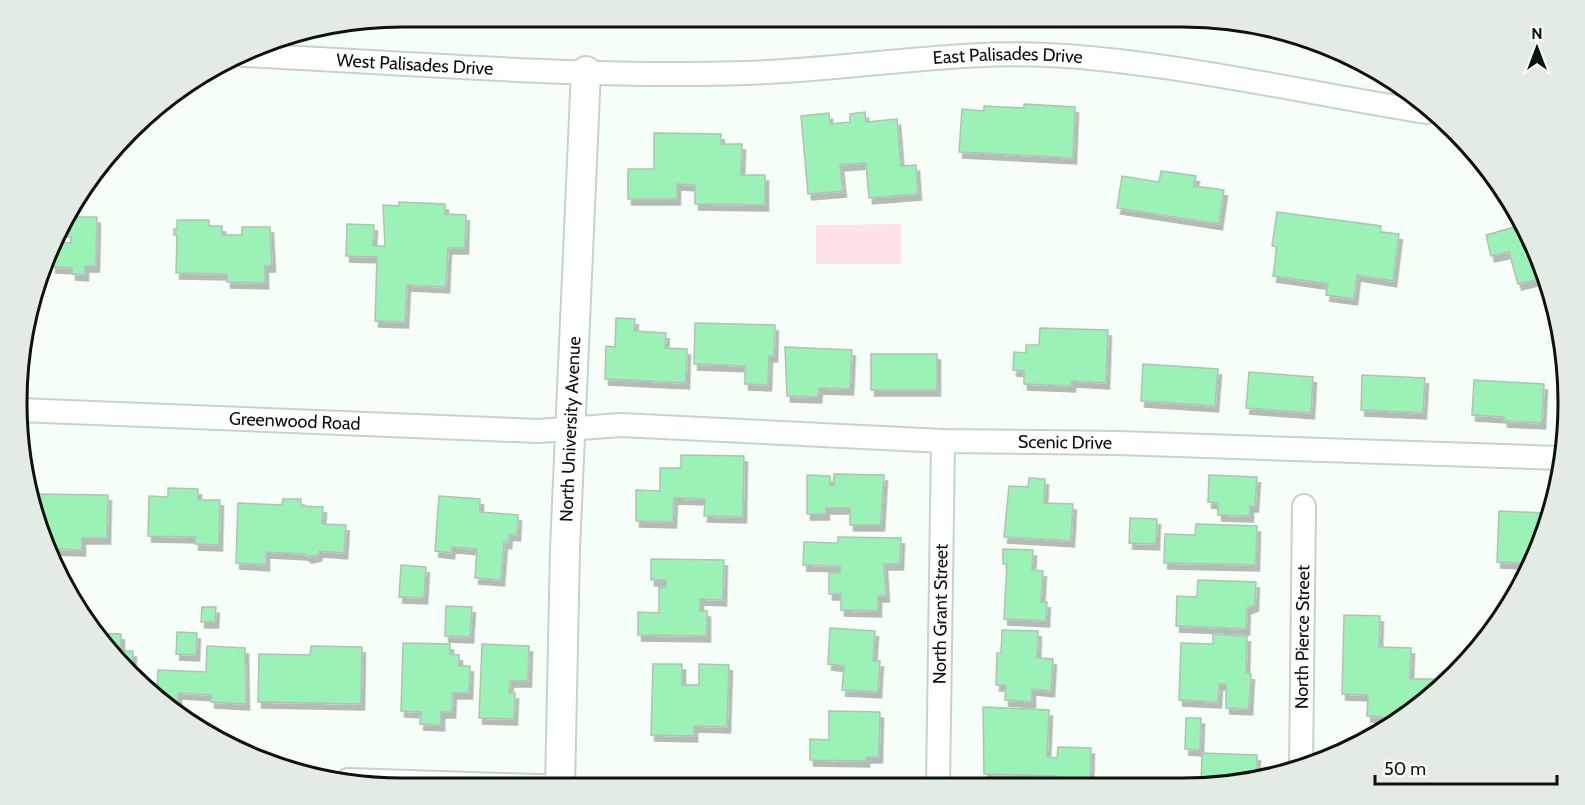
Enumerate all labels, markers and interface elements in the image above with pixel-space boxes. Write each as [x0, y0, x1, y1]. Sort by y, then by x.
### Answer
north arrow [1507, 18, 1567, 78]
text: N [1531, 24, 1543, 43]
street label: East Palisades Drive [932, 43, 1084, 69]
street label: West Palisades Drive [336, 49, 494, 80]
street label: North University Avenue [555, 336, 585, 522]
street label: Greenwood Road [229, 408, 361, 435]
street label: Scenic Drive [1018, 431, 1112, 454]
street label: North Grant Street [928, 544, 953, 684]
street label: North Pierce Street [1291, 565, 1314, 709]
scale bar [1375, 748, 1556, 786]
text: 50 m [1384, 758, 1426, 780]

